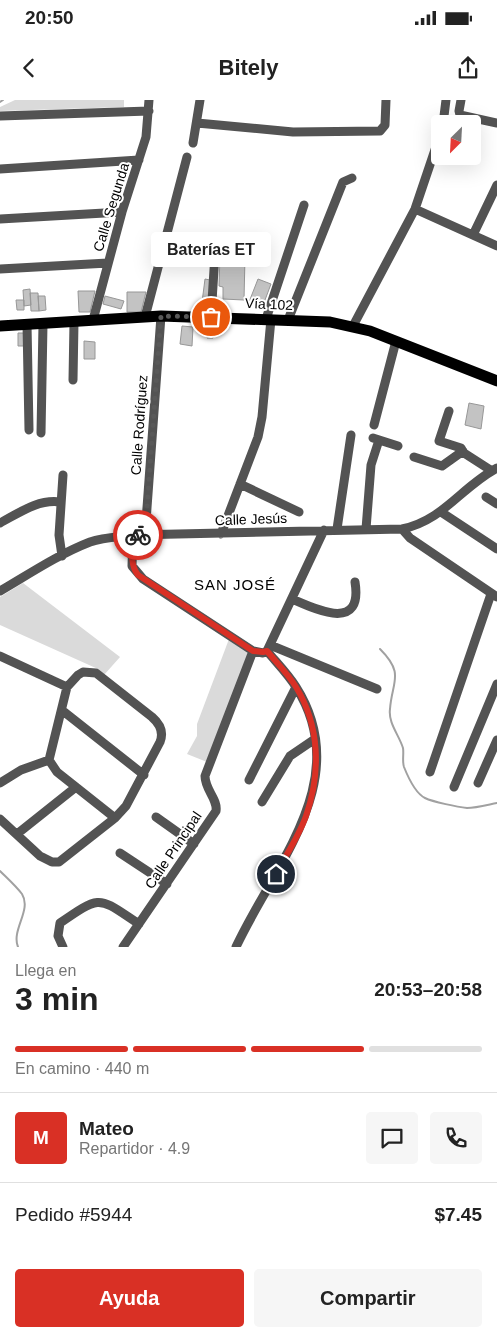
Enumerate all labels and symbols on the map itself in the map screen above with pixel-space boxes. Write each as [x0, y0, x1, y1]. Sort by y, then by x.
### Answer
north arrow [431, 115, 481, 165]
street label: Calle Segunda [90, 161, 132, 253]
callout: Baterías ET [151, 232, 271, 267]
street label: Vía 102 [244, 295, 294, 313]
pin [190, 296, 232, 338]
street label: Calle Rodríguez [128, 374, 150, 476]
courier [113, 510, 163, 560]
street label: Calle Jesús [215, 510, 287, 528]
district label: SAN JOSÉ [194, 576, 276, 593]
street label: Calle Principal [141, 808, 205, 892]
pin [255, 853, 297, 895]

